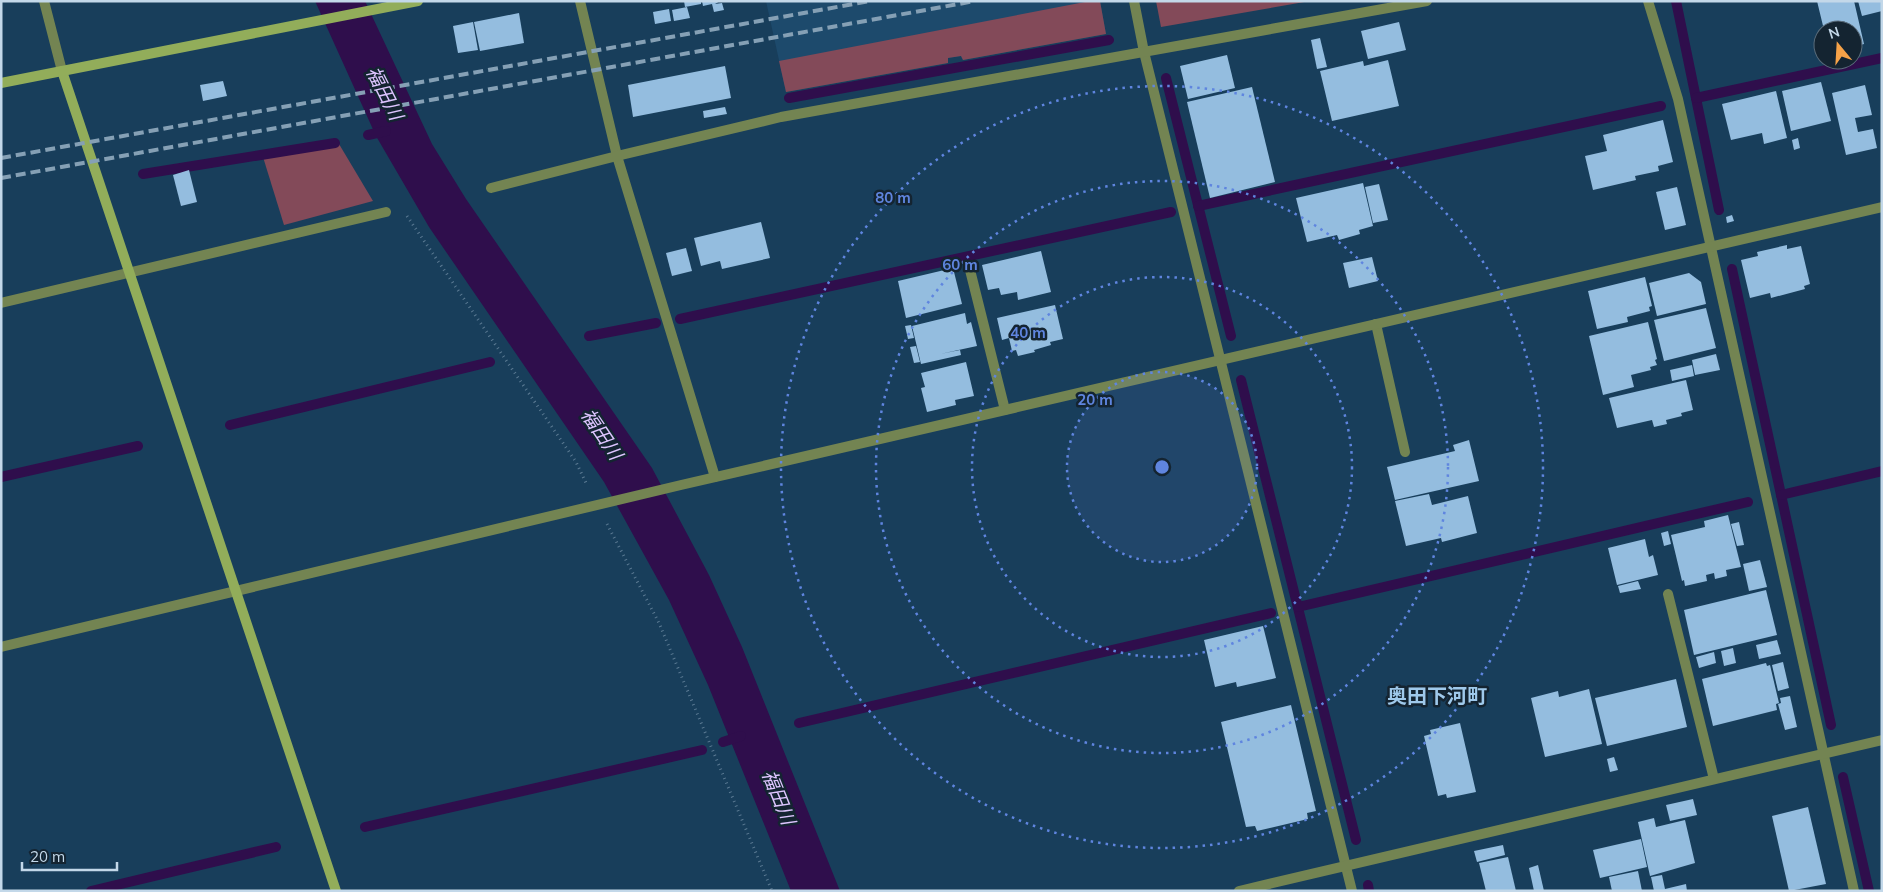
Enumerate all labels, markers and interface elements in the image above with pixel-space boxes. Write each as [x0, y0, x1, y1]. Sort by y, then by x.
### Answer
north arrow [1813, 20, 1863, 70]
text: N [1826, 22, 1842, 43]
water label: 福田川 [361, 62, 410, 126]
text: 80 m [875, 188, 911, 207]
text: 60 m [942, 255, 978, 274]
text: 40 m [1010, 323, 1046, 342]
text: 20 m [1077, 390, 1113, 409]
water label: 福田川 [576, 404, 629, 466]
centre of rings [1153, 458, 1171, 476]
district label: 奥田下河町 [1387, 683, 1487, 708]
water label: 福田川 [757, 766, 802, 830]
scale bar [22, 840, 118, 872]
text: 20 m [30, 847, 65, 866]

